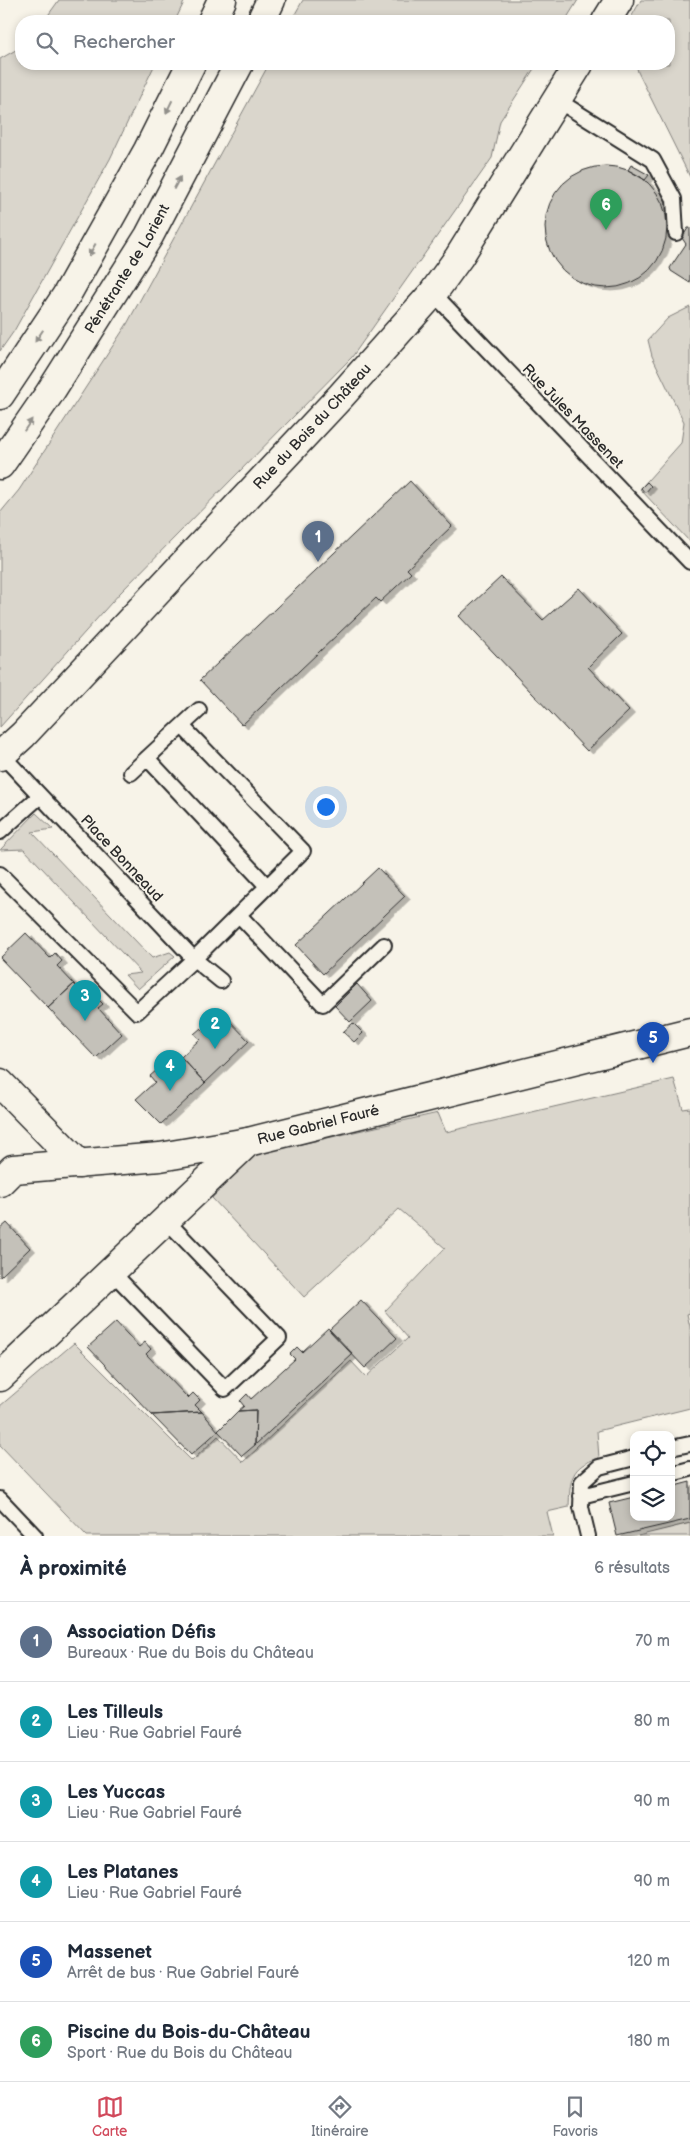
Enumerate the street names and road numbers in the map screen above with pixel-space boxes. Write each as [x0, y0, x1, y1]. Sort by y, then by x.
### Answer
street label: Pénétrante de Lorient [81, 201, 174, 337]
street label: Rue du Bois du Château [249, 360, 376, 494]
street label: Rue Jules Massenet [518, 360, 628, 473]
street label: Place Bonneaud [76, 811, 167, 906]
street label: Rue Gabriel Fauré [255, 1101, 381, 1149]

